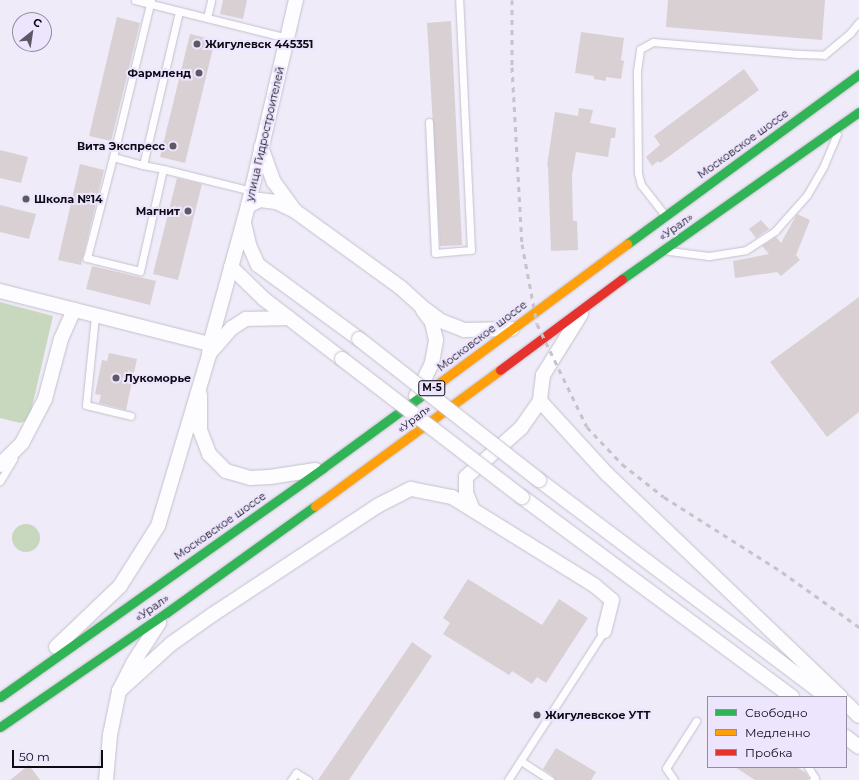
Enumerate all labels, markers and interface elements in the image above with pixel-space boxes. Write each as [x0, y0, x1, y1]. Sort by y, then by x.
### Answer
north arrow [12, 12, 52, 52]
text: С [31, 14, 44, 31]
place label: Жигулевск 445351 [205, 37, 313, 51]
marker: Жигулевск 445351 [192, 39, 202, 49]
street label: улица Гидростроителей [243, 65, 287, 203]
place label: Фармленд [128, 66, 191, 80]
marker: Фармленд [194, 68, 204, 78]
street label: Московское шоссе [695, 107, 791, 181]
place label: Вита Экспресс [77, 139, 165, 153]
marker: Вита Экспресс [168, 141, 178, 151]
place label: Школа №14 [34, 192, 103, 206]
marker: Школа №14 [21, 194, 31, 204]
place label: Магнит [136, 204, 180, 218]
marker: Магнит [183, 206, 193, 216]
street label: «Урал» [656, 211, 696, 243]
street label: Московское шоссе [435, 298, 529, 374]
place label: Лукоморье [124, 371, 191, 385]
marker: Лукоморье [111, 373, 121, 383]
road number: М-5 [418, 380, 446, 396]
street label: «Урал» [395, 402, 433, 436]
street label: Московское шоссе [172, 489, 268, 563]
street label: «Урал» [132, 592, 172, 624]
legend [707, 696, 847, 768]
text: Свободно [745, 705, 808, 720]
place label: Жигулевское УТТ [545, 708, 651, 722]
marker: Жигулевское УТТ [532, 710, 542, 720]
text: Медленно [745, 725, 810, 740]
scale bar [14, 742, 105, 768]
text: Пробка [745, 745, 793, 760]
text: 50 m [19, 749, 50, 764]

